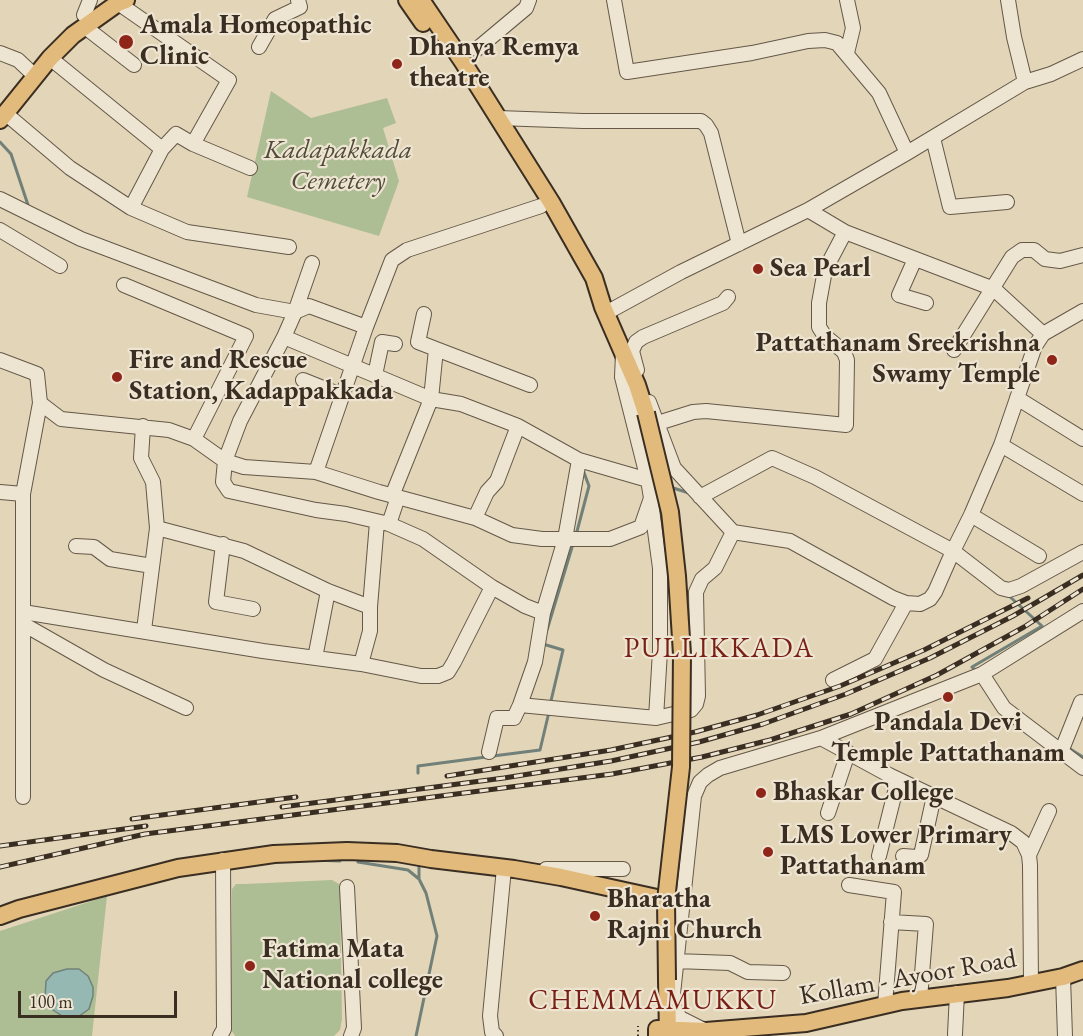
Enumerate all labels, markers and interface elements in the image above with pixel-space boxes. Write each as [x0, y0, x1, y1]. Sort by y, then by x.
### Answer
place label: Amala Homeopathic Clinic [140, 10, 372, 73]
place label: Dhanya Remya theatre [409, 32, 579, 95]
marker: Amala Homeopathic Clinic [117, 33, 135, 51]
marker: Dhanya Remya theatre [390, 57, 404, 71]
park label: Kadapakkada Cemetery [264, 135, 412, 198]
place label: Sea Pearl [770, 253, 871, 285]
marker: Sea Pearl [751, 262, 765, 276]
place label: Pattathanam Sreekrishna Swamy Temple [756, 328, 1040, 391]
place label: Fire and Rescue Station, Kadappakkada [129, 345, 393, 408]
marker: Pattathanam Sreekrishna Swamy Temple [1045, 353, 1059, 367]
marker: Fire and Rescue Station, Kadappakkada [110, 370, 124, 384]
district label: PULLIKKADA [624, 632, 814, 666]
marker: Pandala Devi Temple Pattathanam [941, 690, 955, 704]
place label: Pandala Devi Temple Pattathanam [831, 707, 1065, 770]
place label: Bhaskar College [773, 777, 954, 809]
marker: Bhaskar College [754, 786, 768, 800]
place label: LMS Lower Primary Pattathanam [780, 820, 1012, 883]
marker: LMS Lower Primary Pattathanam [761, 845, 775, 859]
place label: Bharatha Rajni Church [607, 884, 762, 947]
marker: Bharatha Rajni Church [588, 909, 602, 923]
place label: Fatima Mata National college [262, 934, 443, 997]
street label: Kollam - Ayoor Road [797, 943, 1019, 1013]
marker: Fatima Mata National college [243, 959, 257, 973]
scale bar [21, 979, 180, 1017]
district label: CHEMMAMUKKU [528, 984, 778, 1018]
text: 100 m [29, 990, 73, 1013]

